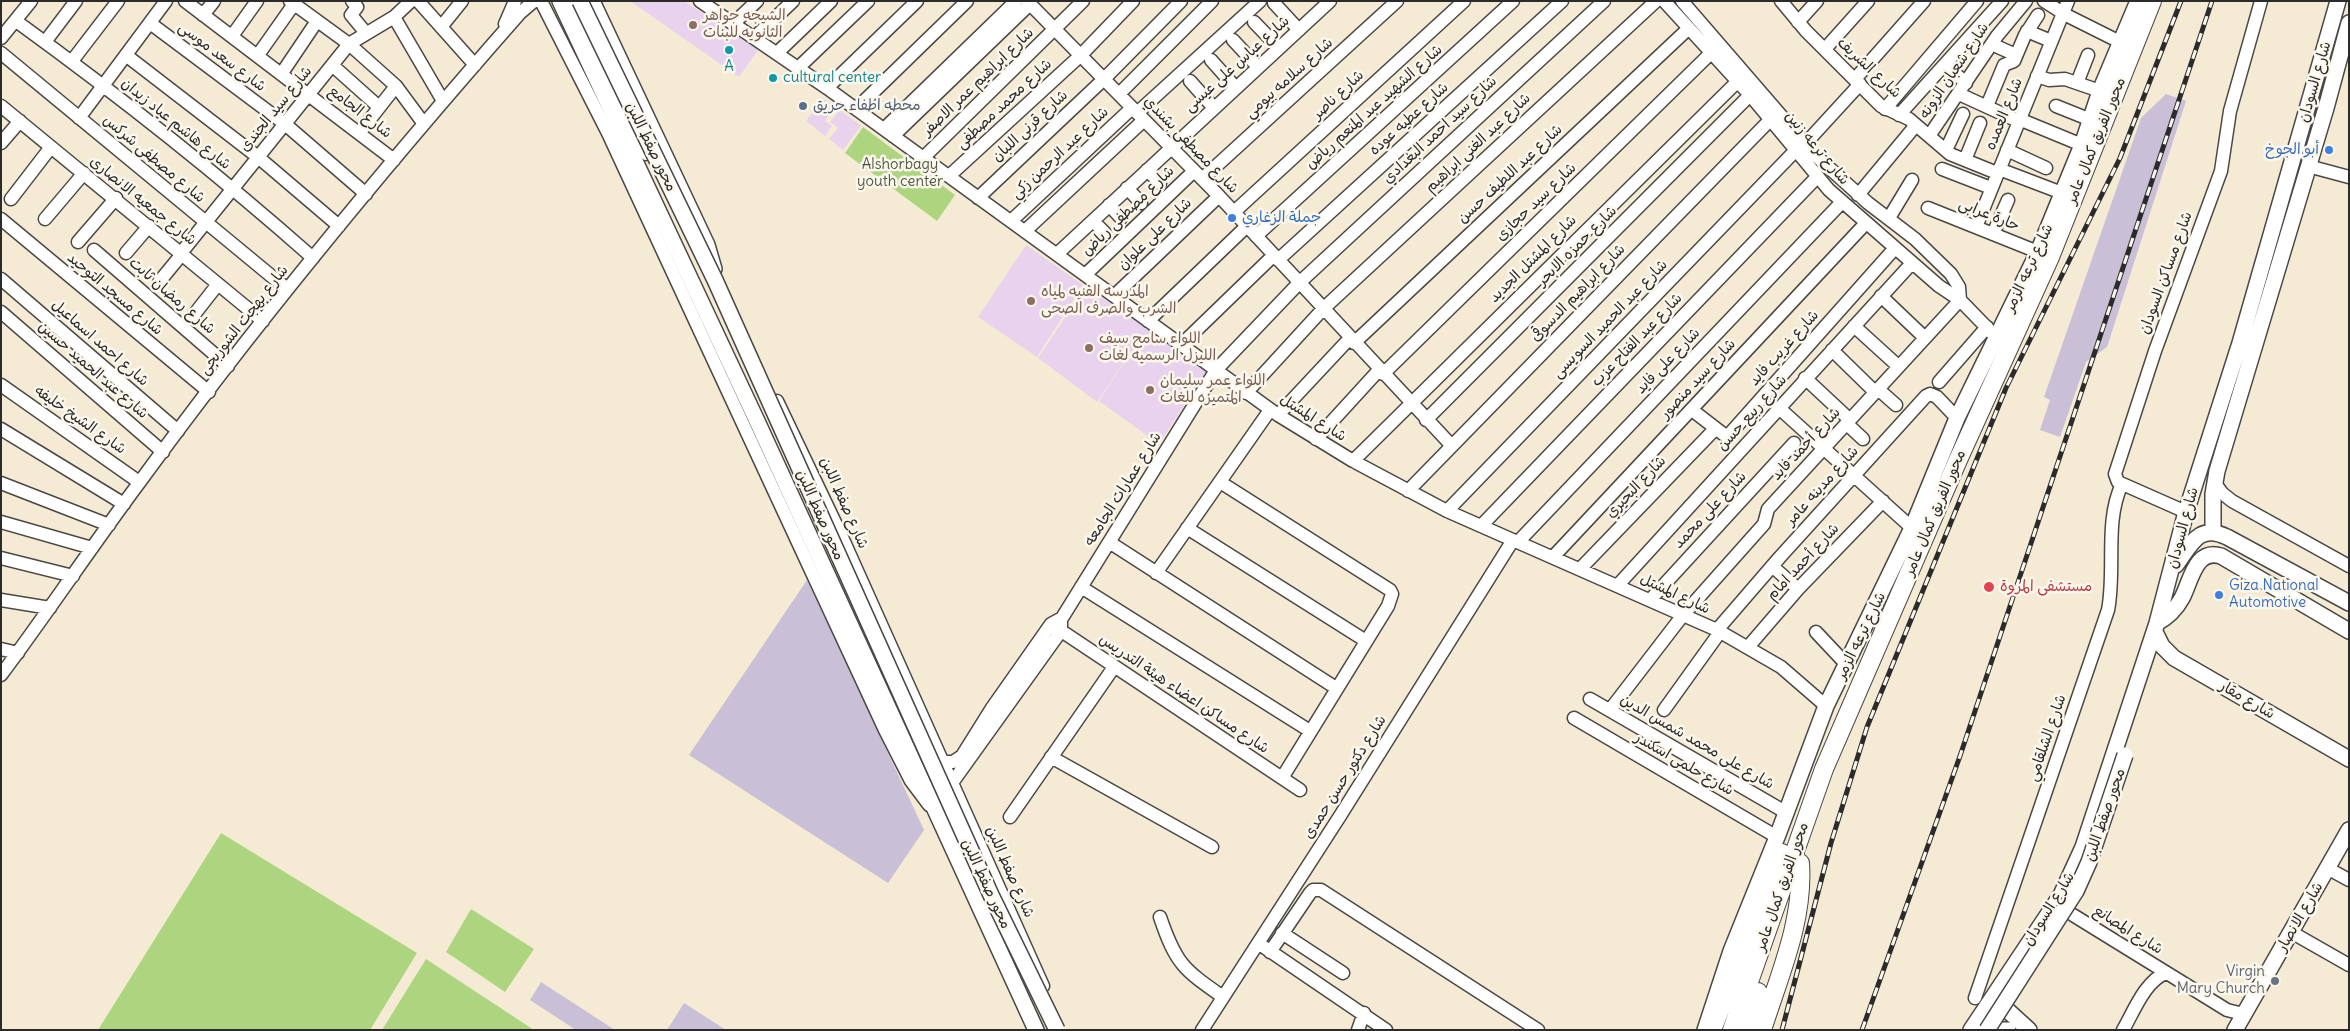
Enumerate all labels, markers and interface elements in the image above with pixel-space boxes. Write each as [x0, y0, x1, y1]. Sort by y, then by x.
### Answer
place label: الشيجه جواهر الثانويه للبنات [703, 7, 786, 42]
street label: شارع عباس على عيسى [1181, 12, 1293, 116]
street label: شارع سعد موسى [175, 18, 269, 96]
marker: الشيجه جواهر الثانويه للبنات [687, 19, 699, 31]
street label: شارع شعبان الزونه [1915, 19, 1993, 123]
street label: شارع ابراهيم عمر الاصفر [918, 24, 1038, 140]
street label: شارع سلامه بيومي [1241, 34, 1337, 122]
street label: شارع الشريف [1833, 34, 1905, 102]
street label: شارع السودان [2295, 39, 2335, 125]
street label: شارع الشهيد عبد المنعم رياض [1302, 41, 1446, 173]
marker: A [723, 44, 735, 56]
street label: شارع محمد مصطفى [952, 55, 1056, 153]
place label: A [724, 58, 734, 76]
street label: شارع سيد الجندى [236, 62, 316, 156]
street label: شارع ناصر [1308, 66, 1368, 124]
place label: cultural center [783, 69, 881, 87]
marker: cultural center [767, 72, 779, 84]
street label: شارع سيد احمد البغدادي [1379, 72, 1501, 188]
street label: شارع هاشم عياد زيدان [118, 74, 234, 174]
street label: شارع العمده [1981, 75, 2027, 153]
street label: محور الفريق كمال عامر [2062, 75, 2130, 207]
street label: شارع عطيه عوده [1366, 79, 1452, 159]
street label: شارع الجامع [325, 82, 395, 142]
street label: شارع قرنى اللبان [988, 86, 1072, 166]
street label: شارع عبد الغنى ابراهيم [1422, 89, 1534, 197]
street label: شارع مصطفى بشندي [1140, 93, 1242, 197]
place label: محطه اطفاء حريق [813, 97, 921, 115]
street label: محور صفط اللبن [622, 99, 680, 195]
marker: محطه اطفاء حريق [797, 100, 809, 112]
street label: شارع عبد الرحمن زكي [1008, 103, 1112, 203]
street label: شارع ترعه زنين [1781, 107, 1853, 189]
street label: شارع مصطفى شركس [99, 111, 209, 207]
street label: شارع عبد اللطيف حسن [1454, 121, 1566, 227]
place label: أبو الجوخ [2265, 141, 2319, 159]
marker: أبو الجوخ [2323, 144, 2335, 156]
street label: شارع جمعيه الانصارى [86, 153, 200, 249]
park label: Alshorbagy youth center [857, 156, 943, 191]
street label: شارع سيد حجازى [1492, 159, 1580, 245]
street label: شارع مصطفى رياض [1078, 162, 1178, 260]
street label: شارع على علوان [1114, 194, 1196, 274]
street label: حارة عرابى [1956, 195, 2022, 235]
street label: شارع حمزه الابحر [1533, 202, 1621, 290]
place label: جملة الزغاري [1242, 209, 1321, 227]
street label: شارع مساكن السودان [2135, 209, 2197, 337]
street label: شارع المشتل الجديد [1485, 211, 1581, 307]
marker: جملة الزغاري [1226, 212, 1238, 224]
street label: شارع ترعه الزمر [2001, 221, 2057, 315]
street label: شارع ابراهيم الدسوقى [1527, 240, 1629, 346]
street label: شارع مسجد التوحيد [63, 249, 167, 339]
street label: شارع رمضان ثابت [125, 254, 219, 338]
street label: شارع عبد الحميد السويسى [1549, 256, 1671, 382]
street label: شارع بهجت الشوربجى [196, 262, 292, 378]
place label: المدرسه الفنيه لمياه الشرب والصرف الصحى [1041, 283, 1176, 318]
street label: شارع عبد الفتاح عزب [1588, 289, 1686, 391]
marker: المدرسه الفنيه لمياه الشرب والصرف الصحى [1025, 295, 1037, 307]
street label: شارع احمد اسماعيل [48, 296, 152, 390]
street label: شارع غريب فايد [1745, 306, 1823, 390]
street label: شارع عبد الحميد حسين [34, 317, 152, 423]
street label: شارع على فايد [1632, 324, 1704, 398]
place label: اللواء سامح سيف الليزل الرسميه لغات [1099, 330, 1216, 365]
street label: شارع سيد منصور [1656, 335, 1740, 423]
marker: اللواء سامح سيف الليزل الرسميه لغات [1083, 342, 1095, 354]
street label: شارع ربيع حسن [1713, 371, 1791, 455]
place label: اللواء عمر سليمان المتميزه للغات [1160, 372, 1266, 407]
street label: شارع الشيخ خليفه [31, 382, 129, 458]
marker: اللواء عمر سليمان المتميزه للغات [1144, 384, 1156, 396]
street label: شارع المشتل [1276, 390, 1350, 446]
street label: شارع أحمد فايد [1768, 404, 1844, 484]
street label: شارع عمارات الجامعه [1081, 429, 1165, 549]
street label: شارع مدينه عامر [1782, 443, 1862, 529]
street label: محور الفريق كمال عامر [1900, 447, 1970, 579]
street label: شارع البحيري [1602, 452, 1670, 522]
street label: شارع صفط اللبن [816, 454, 872, 552]
street label: محور صفط اللبن [792, 467, 848, 563]
street label: شارع على محمد [1670, 468, 1750, 552]
street label: شارع السودان [2164, 485, 2202, 571]
street label: شارع أحمد امام [1763, 520, 1843, 604]
street label: شارع المشتل [1637, 570, 1713, 618]
place label: Giza National Automotive [2229, 577, 2319, 612]
place label: مستشفى المروة [2000, 578, 2092, 596]
marker: مستشفى المروة [1982, 580, 1996, 594]
street label: شارع ترعه الزمر [1832, 589, 1890, 683]
marker: Giza National Automotive [2213, 589, 2225, 601]
street label: شارع مساكن اعضاء هيئة التدريس [1096, 630, 1272, 758]
street label: شارع مقار [2216, 677, 2278, 723]
street label: شارع على محمد شمس الدين [1617, 691, 1777, 793]
street label: شارع الشلقامي [2024, 692, 2070, 784]
street label: شارع دكتور حسن حمدى [1300, 712, 1390, 842]
street label: شارع حلمى اسكندر [1631, 728, 1737, 800]
street label: محور صفط اللبن [2081, 766, 2129, 864]
street label: محور الفريق كمال عامر [1751, 820, 1813, 954]
street label: شارع صفط اللبن [982, 823, 1038, 921]
street label: محور صفط اللبن [957, 836, 1015, 932]
street label: شارع السودان [2019, 869, 2079, 949]
street label: شارع الانصار [2273, 879, 2327, 955]
street label: شارع المصانع [2090, 902, 2166, 958]
place label: Virgin Mary Church [2177, 963, 2265, 998]
marker: Virgin Mary Church [2269, 975, 2281, 987]

